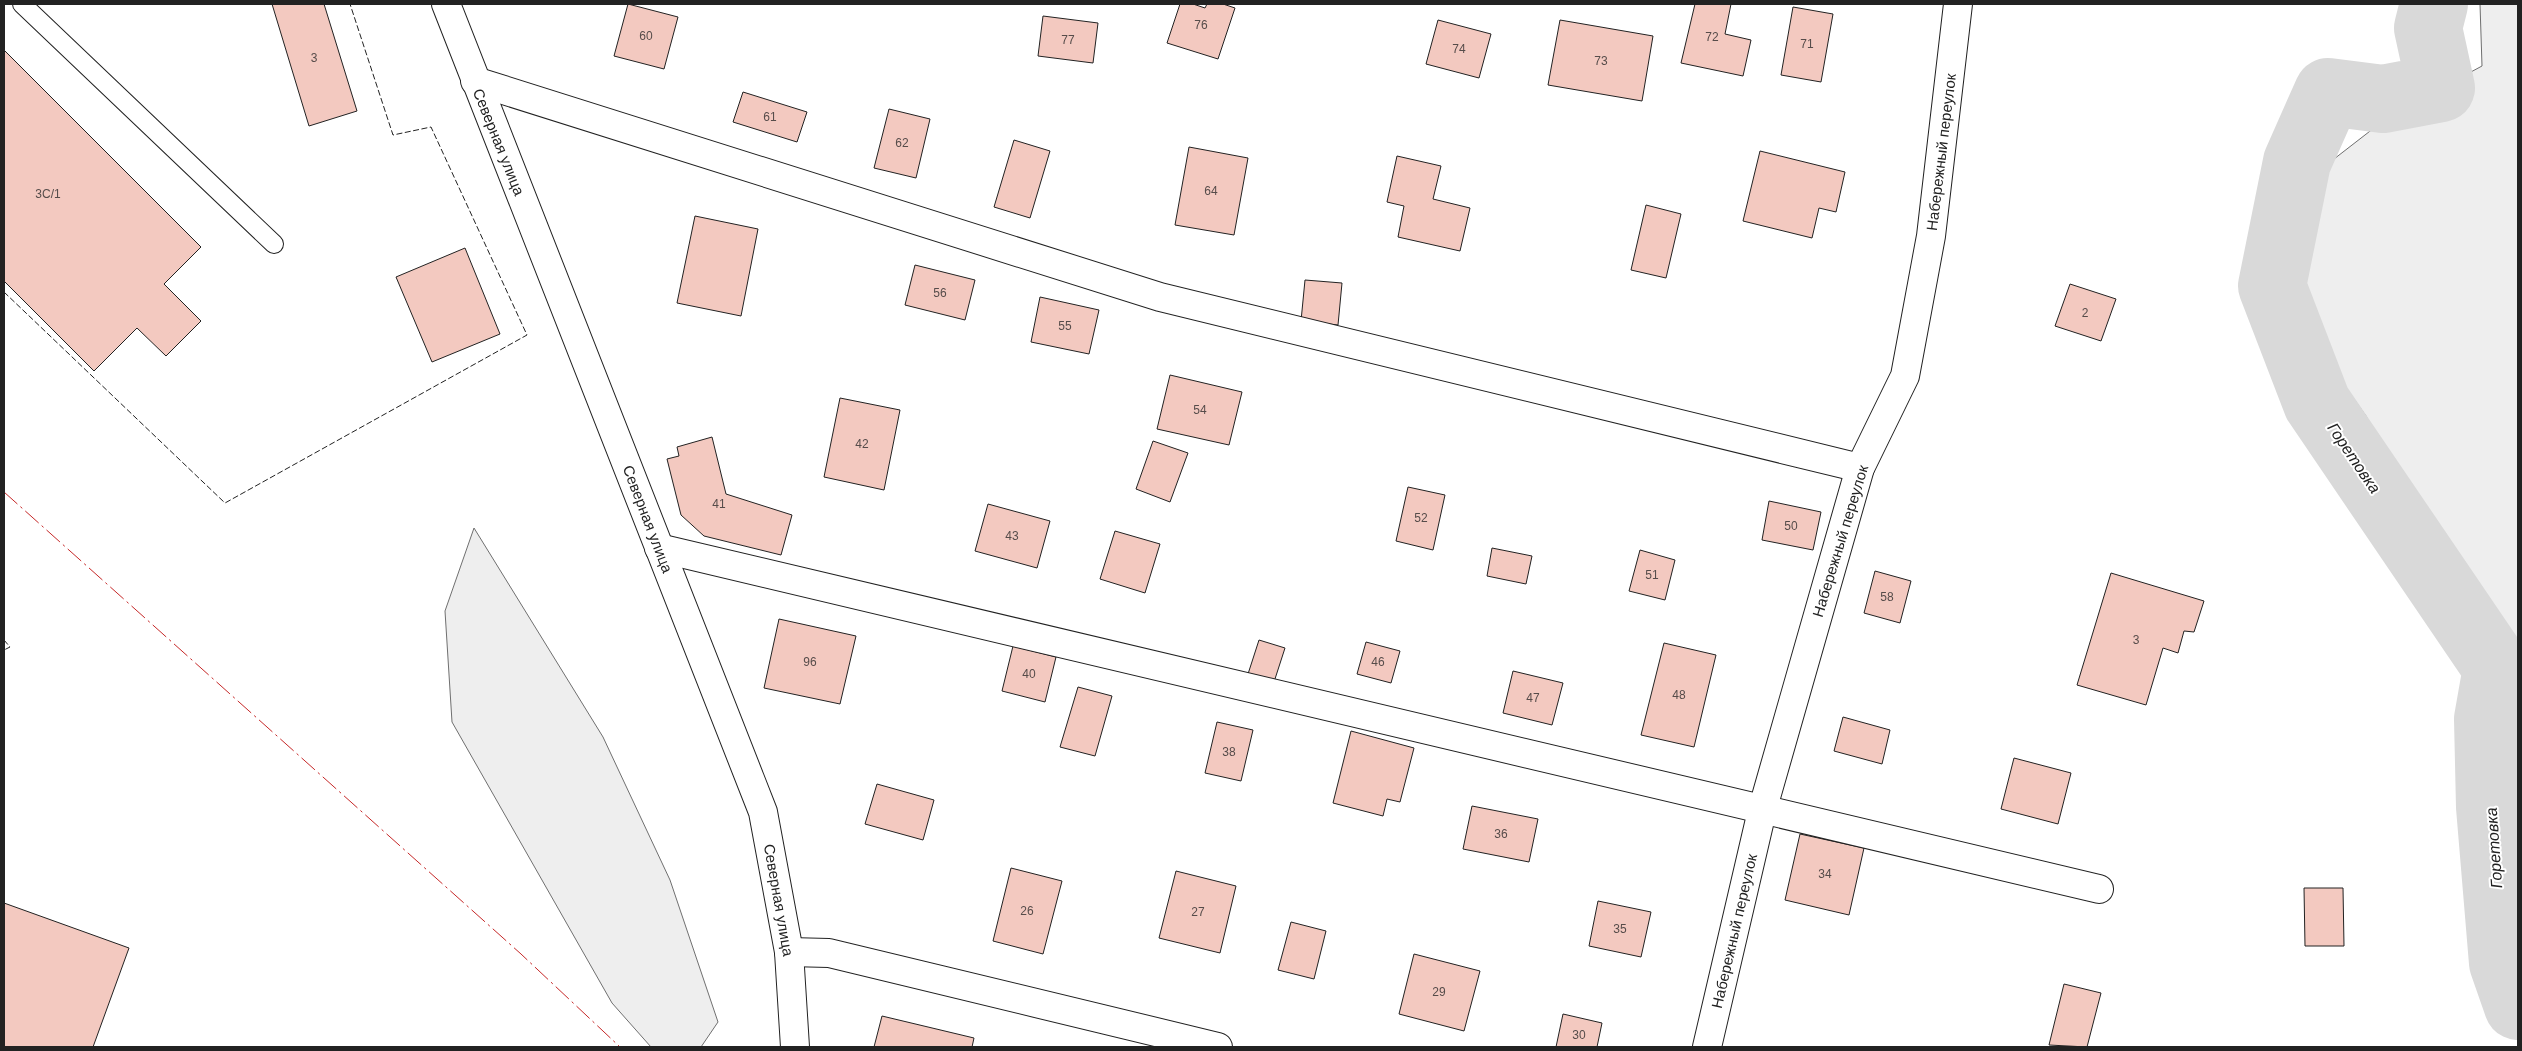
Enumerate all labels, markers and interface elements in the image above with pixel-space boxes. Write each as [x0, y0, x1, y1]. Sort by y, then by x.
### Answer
house number: 76 [1194, 18, 1208, 32]
house number: 60 [639, 29, 653, 43]
house number: 72 [1705, 30, 1719, 44]
house number: 77 [1061, 33, 1075, 47]
house number: 71 [1800, 37, 1814, 51]
house number: 74 [1452, 42, 1466, 56]
house number: 3 [311, 51, 318, 65]
house number: 73 [1594, 54, 1608, 68]
street label: Набережный переулок [1923, 72, 1959, 231]
street label: Северная улица [470, 86, 528, 199]
house number: 61 [763, 110, 777, 124]
house number: 62 [895, 136, 909, 150]
house number: 64 [1204, 184, 1218, 198]
house number: 3С/1 [35, 187, 61, 201]
house number: 56 [933, 286, 947, 300]
house number: 2 [2082, 306, 2089, 320]
house number: 55 [1058, 319, 1072, 333]
house number: 54 [1193, 403, 1207, 417]
water label: Горетовка [2324, 420, 2384, 496]
house number: 42 [855, 437, 869, 451]
street label: Северная улица [620, 463, 677, 576]
street label: Набережный переулок [1809, 463, 1871, 619]
house number: 41 [712, 497, 726, 511]
house number: 52 [1414, 511, 1428, 525]
house number: 50 [1784, 519, 1798, 533]
house number: 43 [1005, 529, 1019, 543]
house number: 51 [1645, 568, 1659, 582]
house number: 58 [1880, 590, 1894, 604]
house number: 3 [2133, 633, 2140, 647]
house number: 96 [803, 655, 817, 669]
house number: 46 [1371, 655, 1385, 669]
house number: 40 [1022, 667, 1036, 681]
house number: 48 [1672, 688, 1686, 702]
house number: 47 [1526, 691, 1540, 705]
house number: 38 [1222, 745, 1236, 759]
water label: Горетовка [2483, 807, 2505, 889]
house number: 36 [1494, 827, 1508, 841]
street label: Северная улица [761, 842, 797, 958]
street label: Набережный переулок [1708, 852, 1760, 1010]
house number: 34 [1818, 867, 1832, 881]
house number: 26 [1020, 904, 1034, 918]
house number: 27 [1191, 905, 1205, 919]
house number: 35 [1613, 922, 1627, 936]
house number: 29 [1432, 985, 1446, 999]
house number: 30 [1572, 1028, 1586, 1042]

